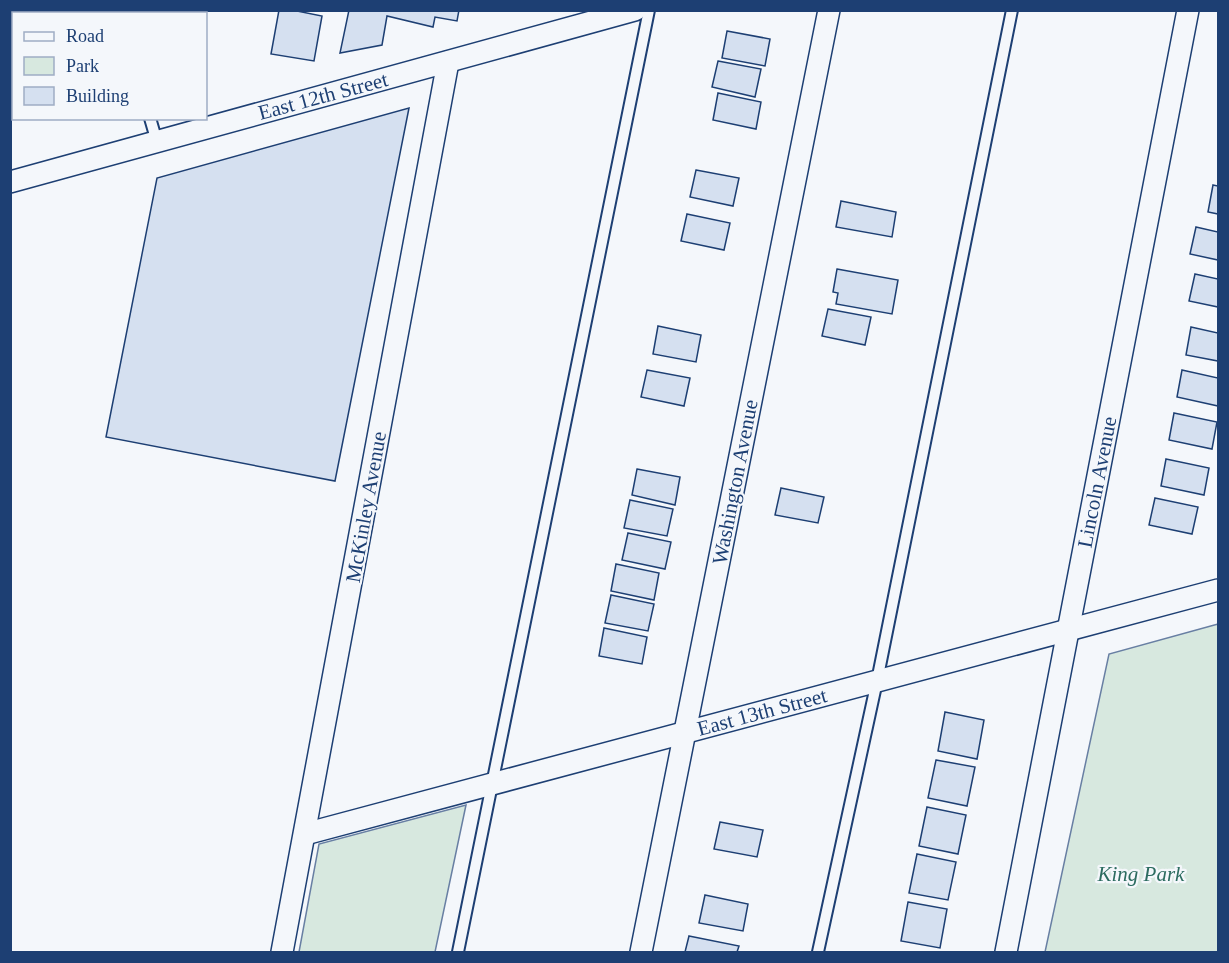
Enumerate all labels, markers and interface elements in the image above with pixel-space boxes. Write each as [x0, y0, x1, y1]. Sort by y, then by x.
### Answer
legend [12, 12, 207, 120]
text: Road [66, 26, 104, 46]
text: Park [66, 56, 99, 76]
street label: East 12th Street [256, 67, 390, 125]
text: Building [66, 86, 129, 106]
street label: Washington Avenue [707, 397, 763, 567]
street label: Lincoln Avenue [1073, 414, 1121, 550]
street label: McKinley Avenue [341, 430, 391, 584]
street label: East 13th Street [695, 683, 829, 741]
park label: King Park [1097, 862, 1185, 886]

